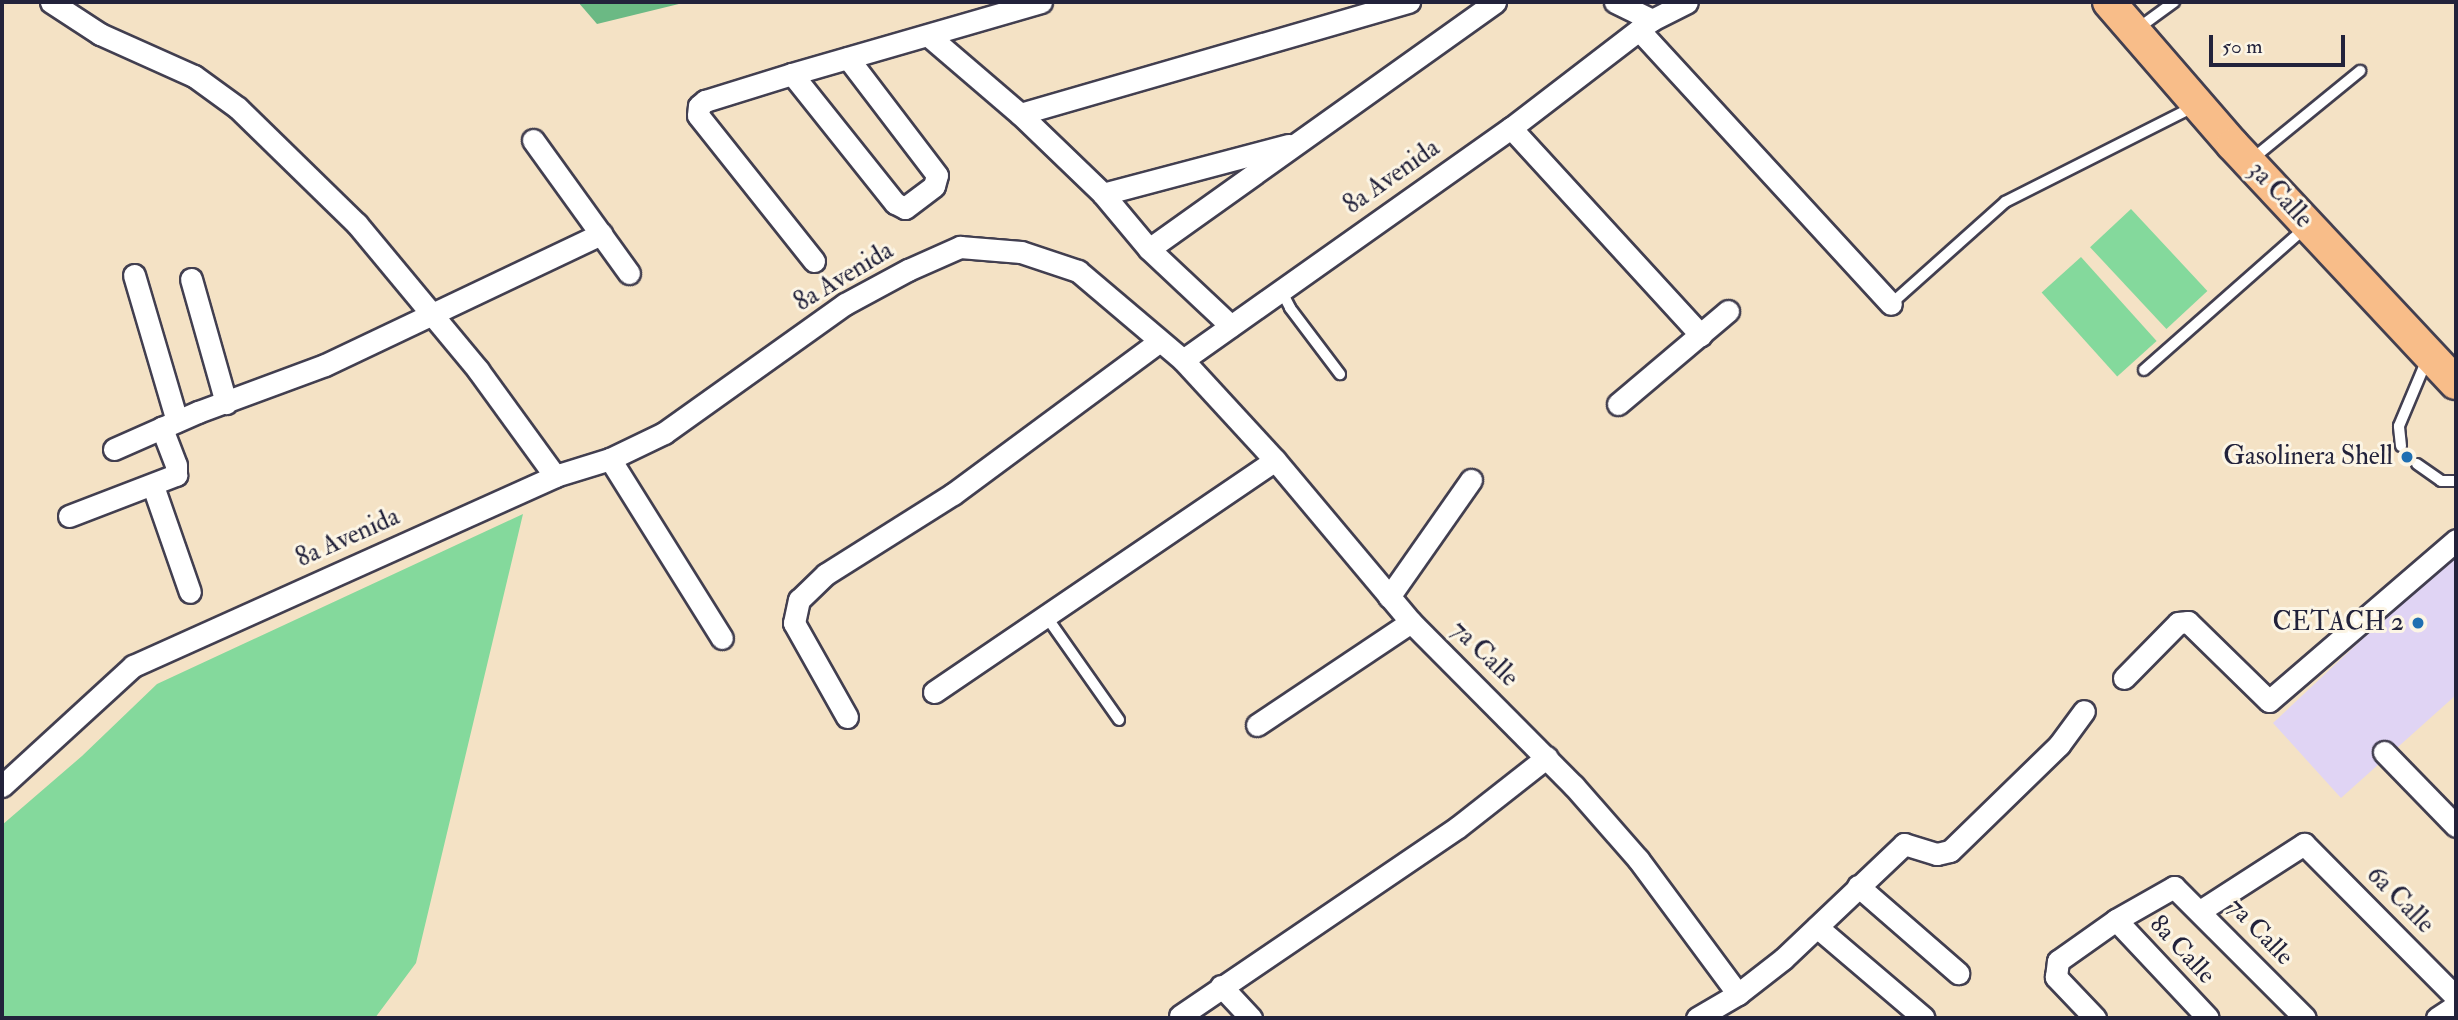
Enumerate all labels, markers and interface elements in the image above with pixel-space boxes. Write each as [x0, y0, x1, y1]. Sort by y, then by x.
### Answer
scale bar [2213, 21, 2350, 65]
text: 50 m [2222, 33, 2263, 60]
street label: 8a Avenida [1338, 133, 1446, 221]
street label: 3a Calle [2241, 155, 2319, 235]
street label: 8a Avenida [789, 235, 899, 319]
place label: Gasolinera Shell [2223, 441, 2393, 473]
marker: Gasolinera Shell [2399, 449, 2415, 465]
street label: 8a Avenida [292, 501, 404, 575]
place label: CETACH 2 [2273, 607, 2404, 639]
street label: 7a Calle [1444, 614, 1524, 694]
marker: CETACH 2 [2410, 615, 2426, 631]
street label: 6a Calle [2360, 860, 2440, 940]
street label: 7a Calle [2220, 892, 2300, 972]
street label: 8a Calle [2143, 909, 2221, 991]

